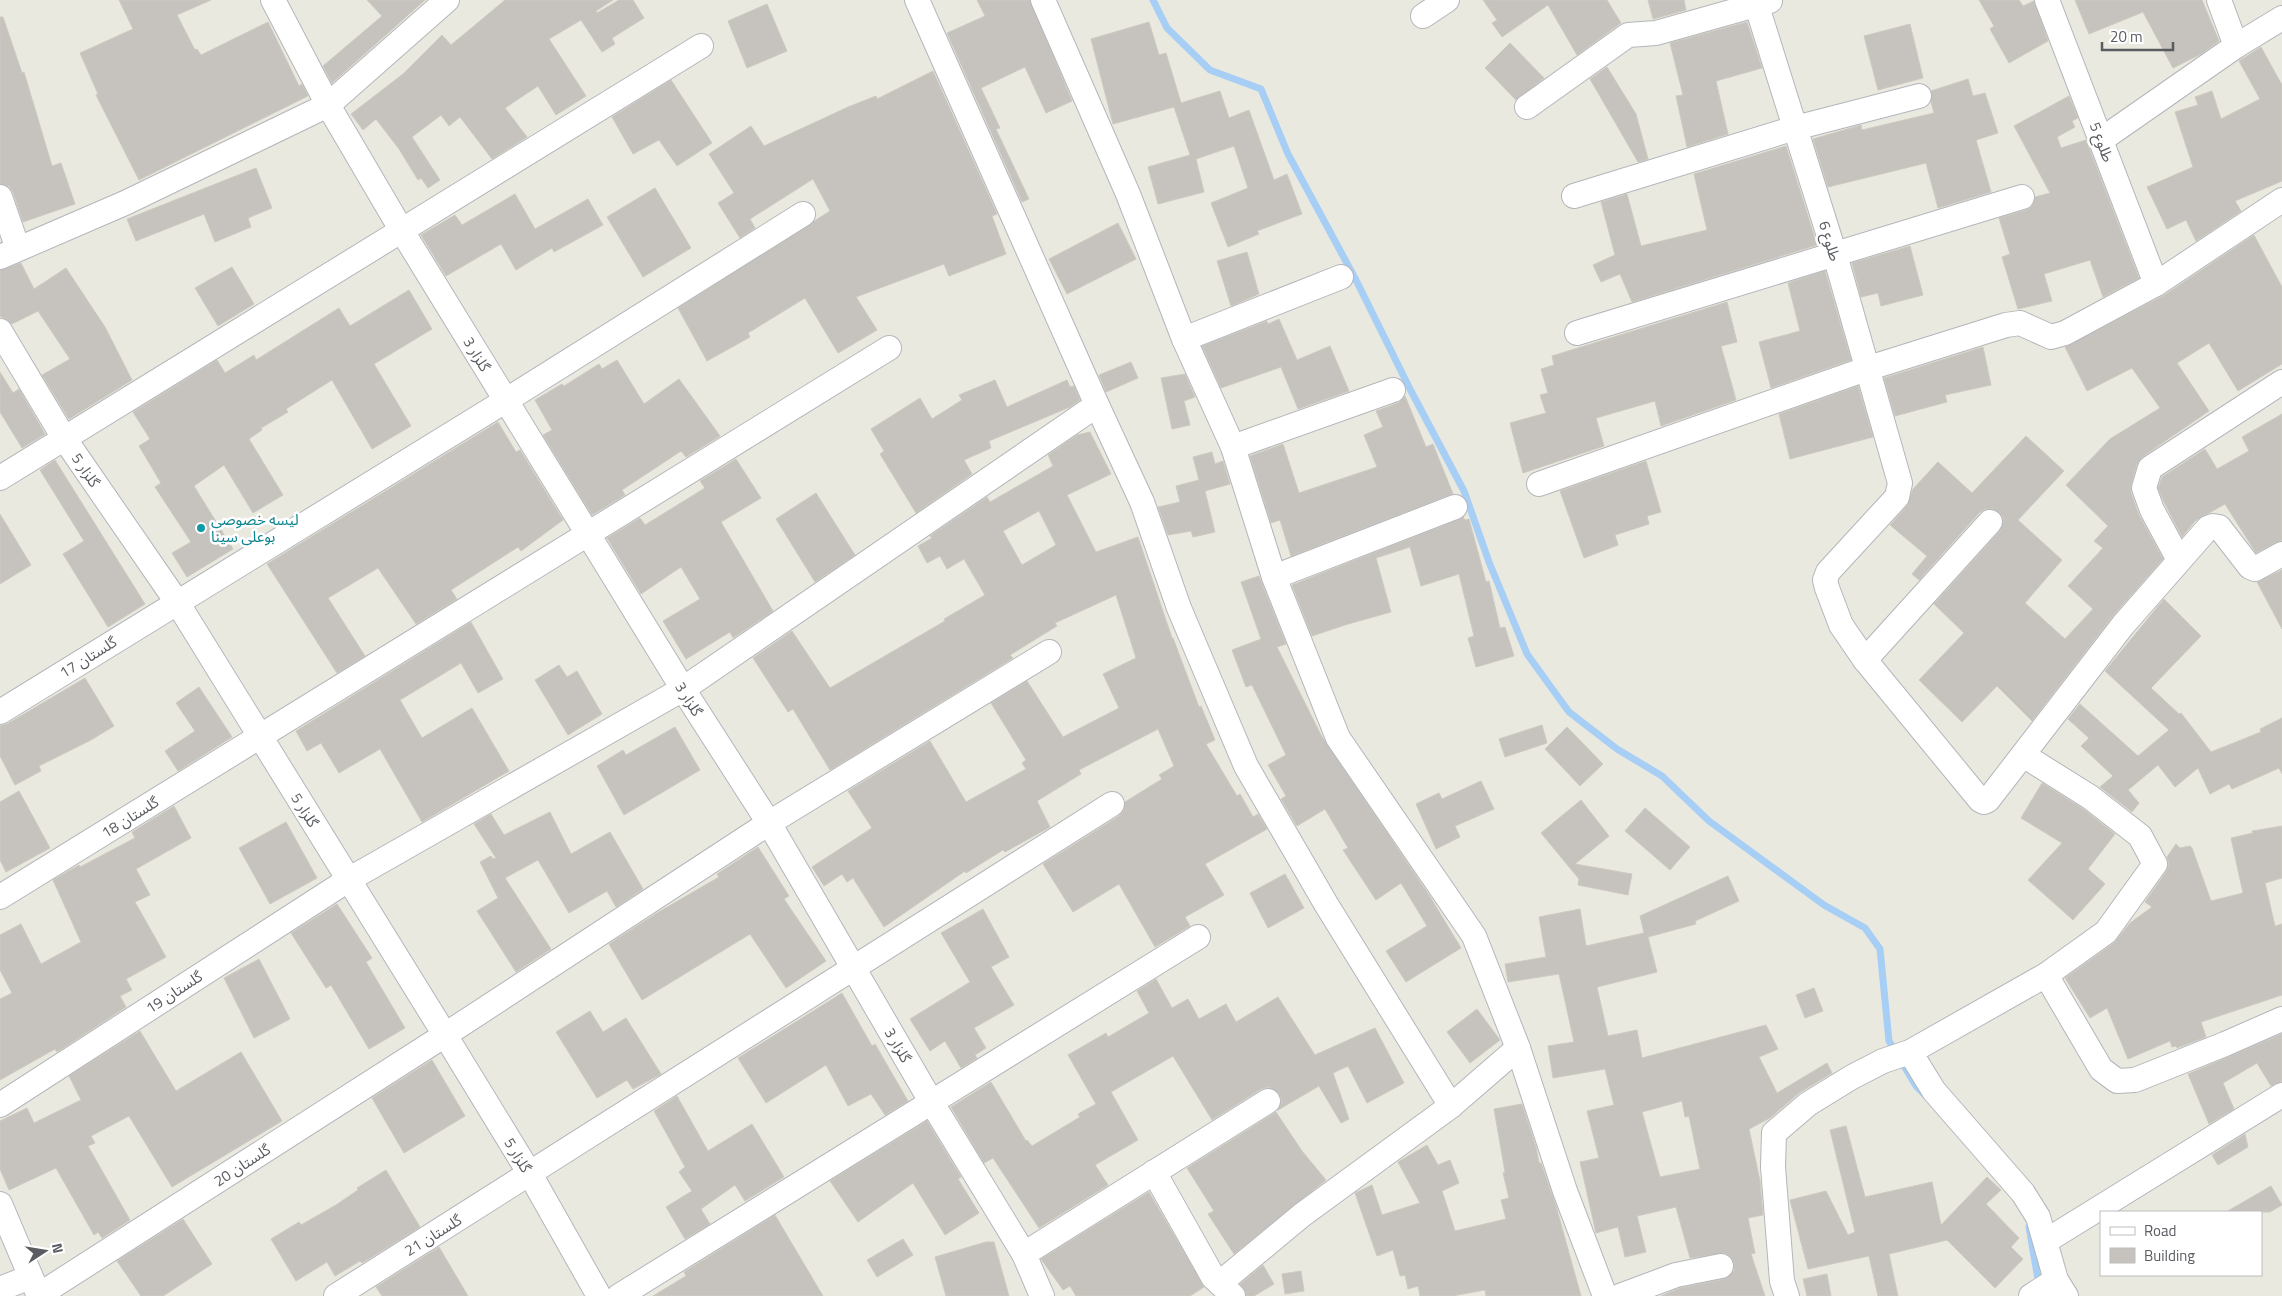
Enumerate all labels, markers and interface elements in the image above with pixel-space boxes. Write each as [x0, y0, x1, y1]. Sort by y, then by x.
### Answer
scale bar [2102, 20, 2173, 52]
text: 20 m [2110, 25, 2143, 48]
street label: طلوع 5 [2083, 119, 2120, 166]
street label: طلوع 6 [1812, 218, 1847, 264]
street label: گلزار 3 [458, 332, 497, 376]
street label: گلزار 5 [66, 448, 106, 492]
place label: لیسه خصوصی بوعلی سینا [211, 508, 299, 548]
marker: لیسه خصوصی بوعلی سینا [195, 522, 207, 534]
street label: گلستان 17 [55, 630, 122, 684]
street label: گلزار 3 [669, 677, 709, 721]
street label: گلزار 5 [285, 788, 325, 832]
street label: گلستان 18 [97, 790, 164, 844]
street label: گلستان 19 [141, 965, 208, 1019]
street label: گلزار 3 [879, 1023, 918, 1067]
street label: گلزار 5 [499, 1133, 538, 1177]
street label: گلستان 20 [209, 1138, 276, 1192]
street label: گلستان 21 [400, 1208, 467, 1262]
legend [2100, 1211, 2262, 1276]
text: Road [2144, 1219, 2176, 1242]
north arrow [20, 1226, 70, 1276]
text: N [47, 1241, 69, 1255]
text: Building [2144, 1244, 2195, 1267]

